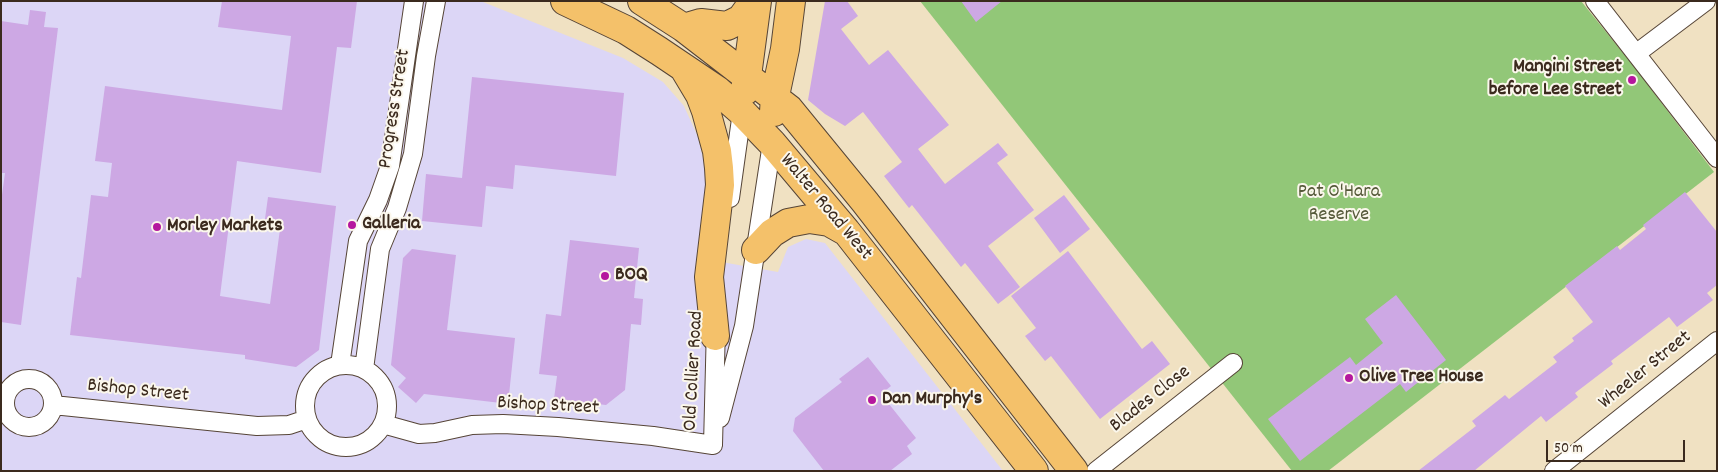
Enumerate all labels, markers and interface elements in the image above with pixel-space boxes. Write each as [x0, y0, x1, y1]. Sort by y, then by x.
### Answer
street label: Progress Street [375, 48, 417, 170]
place label: Mangini Street before Lee Street [1489, 56, 1622, 103]
marker: Mangini Street before Lee Street [1626, 74, 1638, 86]
street label: Walter Road West [773, 150, 877, 266]
park label: Pat O'Hara Reserve [1298, 181, 1380, 228]
place label: Galleria [362, 213, 420, 237]
place label: Morley Markets [167, 215, 283, 239]
marker: Galleria [346, 219, 358, 231]
marker: Morley Markets [151, 221, 163, 233]
place label: BOQ [615, 264, 648, 288]
marker: BOQ [599, 270, 611, 282]
street label: Old Collier Road [680, 310, 710, 432]
street label: Wheeler Street [1595, 326, 1697, 416]
street label: Blades Close [1106, 361, 1196, 439]
place label: Olive Tree House [1359, 366, 1483, 390]
marker: Olive Tree House [1343, 372, 1355, 384]
street label: Bishop Street [86, 375, 190, 409]
place label: Dan Murphy's [882, 388, 982, 412]
street label: Bishop Street [496, 392, 600, 422]
marker: Dan Murphy's [866, 394, 878, 406]
scale bar [1548, 430, 1687, 462]
text: 50 m [1554, 438, 1583, 460]

